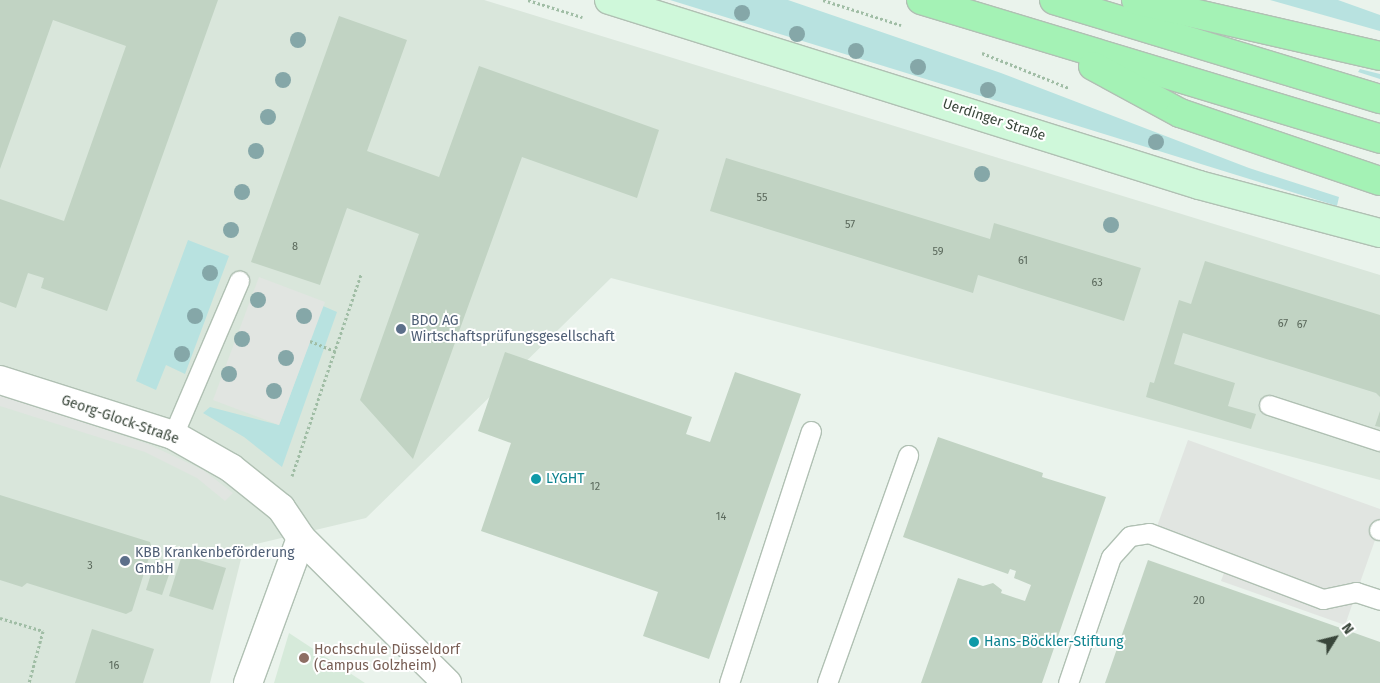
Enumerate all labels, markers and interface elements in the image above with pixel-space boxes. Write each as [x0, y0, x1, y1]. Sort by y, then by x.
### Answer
street label: Uerdinger Straße [940, 95, 1048, 145]
house number: 55 [757, 191, 767, 205]
house number: 57 [845, 218, 855, 232]
house number: 8 [292, 240, 298, 254]
house number: 59 [932, 245, 944, 259]
house number: 61 [1018, 254, 1028, 268]
house number: 63 [1091, 276, 1103, 290]
place label: BDO AG Wirtschaftsprüfungsgesellschaft [411, 313, 615, 346]
house number: 67 [1278, 317, 1288, 331]
house number: 67 [1297, 318, 1307, 332]
marker: BDO AG Wirtschaftsprüfungsgesellschaft [395, 323, 407, 335]
street label: Georg-Glock-Straße [59, 392, 181, 448]
place label: LYGHT [546, 471, 585, 487]
marker: LYGHT [530, 473, 542, 485]
house number: 12 [590, 480, 600, 494]
house number: 14 [716, 510, 726, 524]
place label: KBB Krankenbeförderung GmbH [135, 545, 295, 578]
marker: KBB Krankenbeförderung GmbH [119, 555, 131, 567]
house number: 3 [87, 559, 93, 573]
house number: 20 [1193, 594, 1205, 608]
north arrow [1310, 613, 1360, 663]
text: N [1338, 620, 1357, 638]
place label: Hans-Böckler-Stiftung [984, 634, 1124, 650]
marker: Hans-Böckler-Stiftung [968, 636, 980, 648]
place label: Hochschule Düsseldorf (Campus Golzheim) [314, 642, 460, 674]
marker: Hochschule Düsseldorf (Campus Golzheim) [298, 652, 310, 664]
house number: 16 [109, 659, 119, 673]

